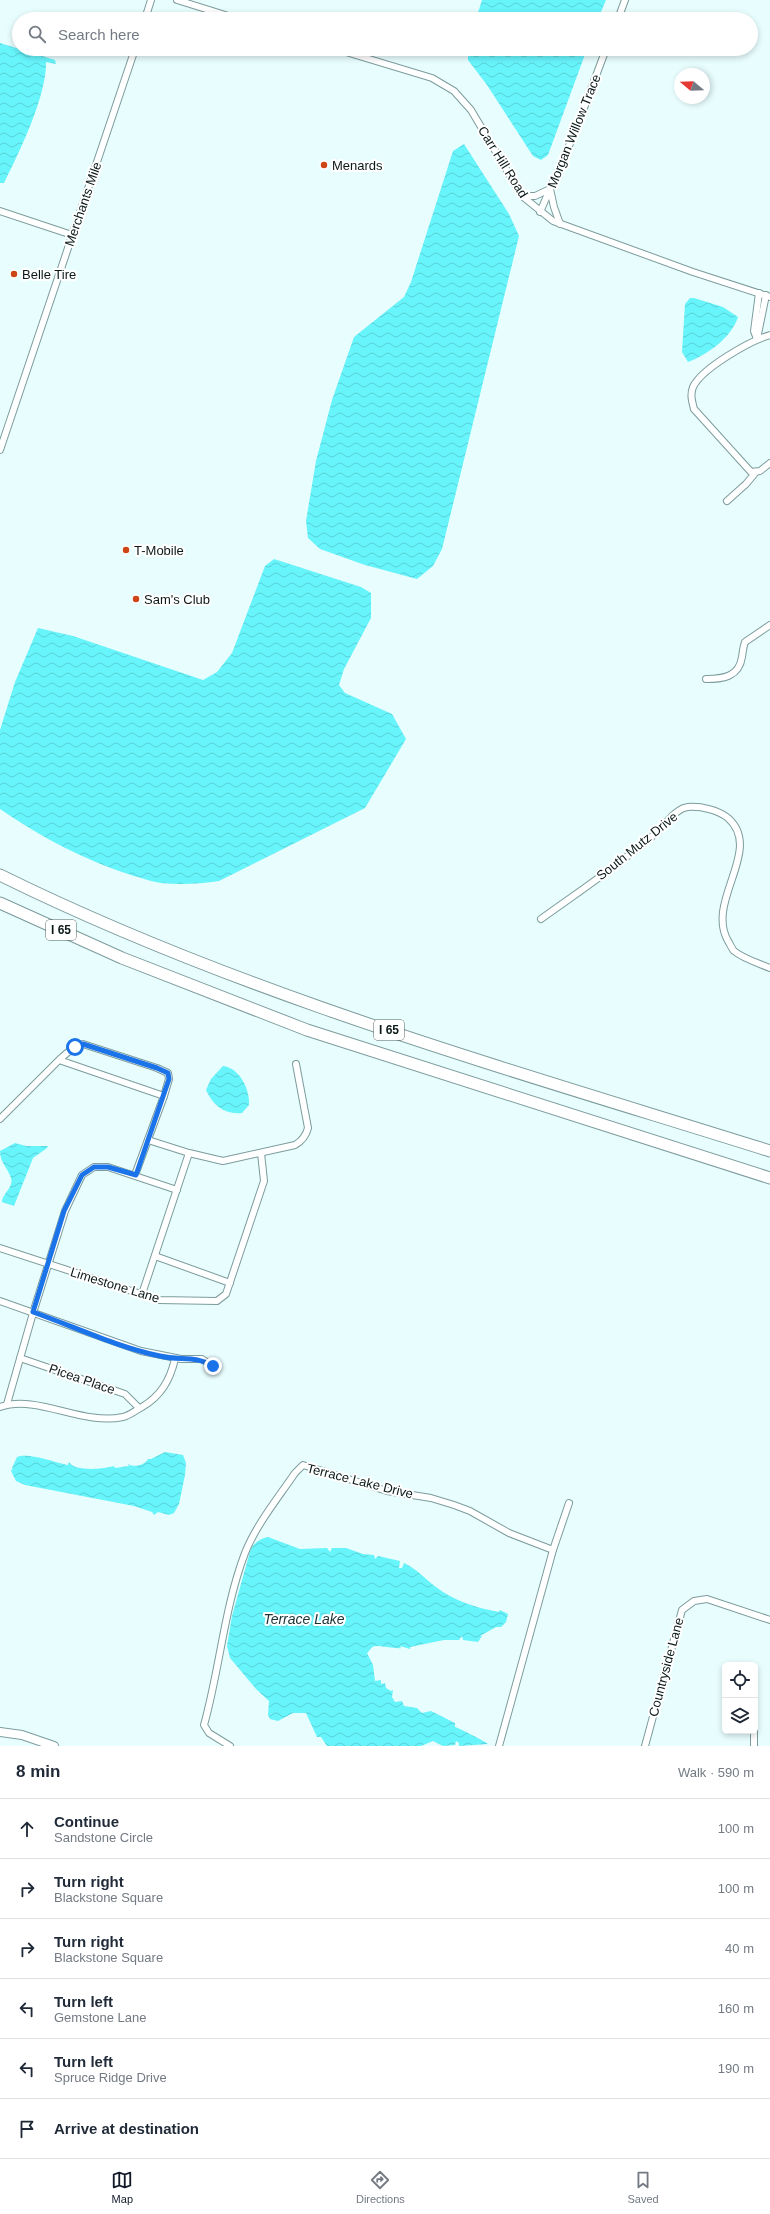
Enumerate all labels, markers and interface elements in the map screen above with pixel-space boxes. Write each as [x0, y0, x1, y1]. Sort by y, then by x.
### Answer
search box [12, 12, 758, 56]
icon: search [26, 23, 48, 45]
text: Search here [58, 26, 140, 43]
north arrow [674, 68, 710, 104]
street label: Morgan Willow Trace [544, 72, 604, 190]
street label: Carr Hill Road [475, 123, 531, 201]
place label: Menards [332, 158, 383, 173]
street label: Merchants Mile [62, 160, 104, 248]
marker: Menards [319, 160, 329, 170]
place label: Belle Tire [22, 267, 76, 282]
marker: Belle Tire [9, 269, 19, 279]
place label: T-Mobile [134, 543, 184, 558]
marker: T-Mobile [121, 545, 131, 555]
place label: Sam's Club [144, 592, 210, 607]
marker: Sam's Club [131, 594, 141, 604]
street label: South Mutz Drive [594, 809, 680, 883]
road number: I 65 [46, 920, 76, 940]
road number: I 65 [374, 1020, 404, 1040]
route start [66, 1038, 84, 1056]
street label: Limestone Lane [69, 1264, 161, 1306]
route end [204, 1357, 222, 1375]
street label: Picea Place [47, 1361, 117, 1397]
street label: Terrace Lake Drive [305, 1461, 415, 1501]
water label: Terrace Lake [263, 1611, 345, 1627]
street label: Countryside Lane [646, 1616, 686, 1718]
map controls [722, 1662, 758, 1734]
button: locate [722, 1662, 758, 1698]
button: layers [722, 1698, 758, 1734]
text: 8 min [16, 1762, 60, 1781]
text: Walk · 590 m [678, 1765, 754, 1780]
text: Continue [54, 1813, 119, 1830]
icon: ahead [16, 1818, 38, 1840]
text: 100 m [718, 1821, 754, 1836]
text: Sandstone Circle [54, 1830, 153, 1845]
text: Turn right [54, 1873, 124, 1890]
icon: right [16, 1878, 38, 1900]
text: 100 m [718, 1881, 754, 1896]
text: Blackstone Square [54, 1890, 163, 1905]
text: Turn right [54, 1933, 124, 1950]
icon: right [16, 1938, 38, 1960]
text: 40 m [725, 1941, 754, 1956]
text: Blackstone Square [54, 1950, 163, 1965]
text: Turn left [54, 1993, 113, 2010]
icon: left [16, 1998, 38, 2020]
text: 160 m [718, 2001, 754, 2016]
text: Gemstone Lane [54, 2010, 147, 2025]
text: Turn left [54, 2053, 113, 2070]
icon: left [16, 2058, 38, 2080]
text: 190 m [718, 2061, 754, 2076]
text: Spruce Ridge Drive [54, 2070, 167, 2085]
icon: arrive [16, 2118, 38, 2140]
text: Arrive at destination [54, 2120, 199, 2137]
tab: Map [111, 2169, 133, 2205]
tab: Directions [356, 2169, 405, 2205]
tab: Saved [627, 2169, 659, 2205]

